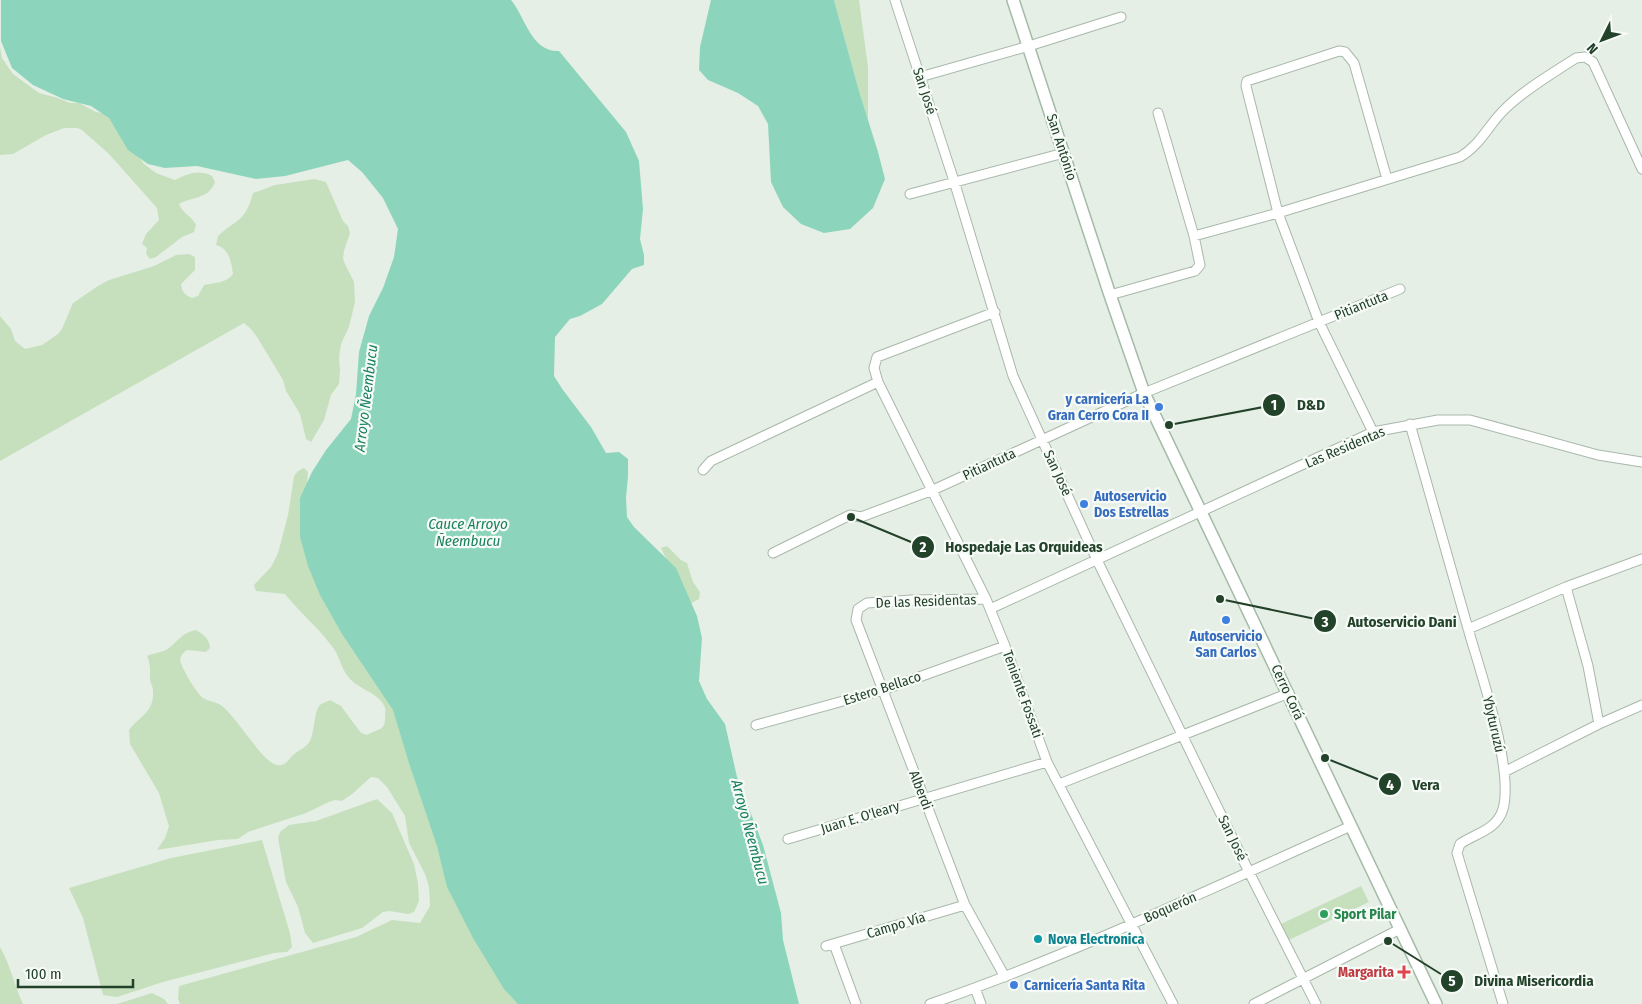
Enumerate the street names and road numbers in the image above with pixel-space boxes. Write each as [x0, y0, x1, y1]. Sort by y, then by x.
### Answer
street label: San José [909, 65, 940, 117]
street label: San António [1043, 112, 1080, 183]
street label: Pitiantuta [1332, 287, 1391, 324]
street label: Las Residentas [1303, 423, 1388, 472]
street label: Pitiantuta [960, 445, 1019, 484]
street label: San José [1040, 448, 1076, 499]
street label: De las Residentas [875, 591, 977, 612]
street label: Teniente Fossati [999, 648, 1046, 740]
street label: Cerro Corá [1267, 662, 1308, 723]
street label: Estero Bellaco [841, 668, 923, 709]
street label: Ybyturuzú [1479, 694, 1508, 754]
street label: Alberdi [905, 768, 936, 812]
street label: Juan E. O'leary [819, 797, 902, 838]
street label: San José [1214, 813, 1251, 864]
street label: Boquerón [1141, 888, 1199, 927]
street label: Campo Vía [865, 908, 928, 942]

